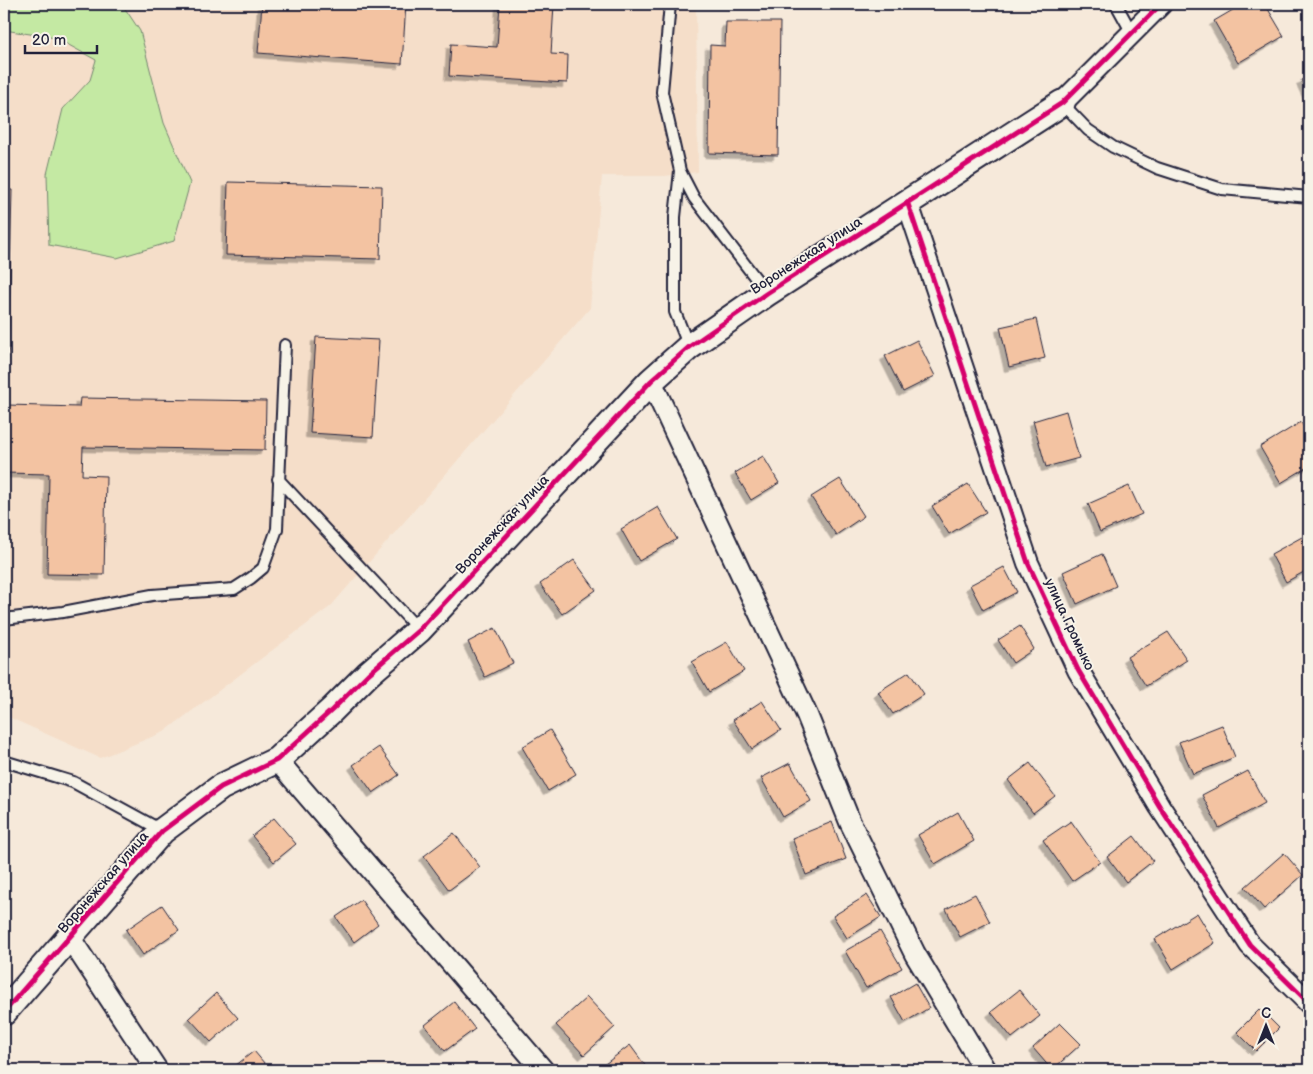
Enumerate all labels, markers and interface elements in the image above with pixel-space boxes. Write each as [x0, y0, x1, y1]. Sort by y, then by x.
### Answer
scale bar [25, 22, 98, 54]
text: 20 m [32, 31, 66, 50]
street label: Воронежская улица [747, 213, 866, 298]
street label: Воронежская улица [452, 471, 553, 577]
street label: улица Громыко [1041, 576, 1098, 673]
street label: Воронежская улица [55, 827, 153, 937]
north arrow [1240, 1002, 1290, 1052]
text: С [1261, 1005, 1271, 1022]

